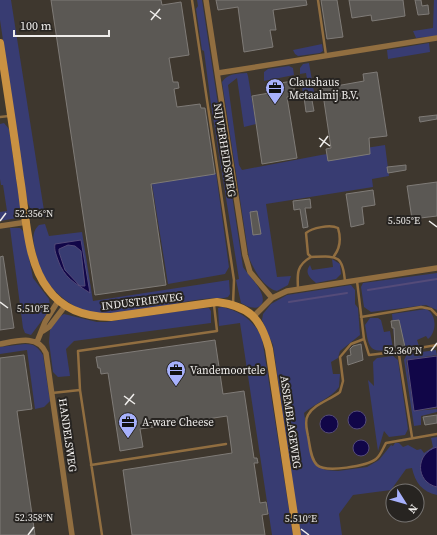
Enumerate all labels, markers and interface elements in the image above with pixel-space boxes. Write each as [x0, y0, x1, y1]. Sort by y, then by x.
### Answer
scale bar [14, 12, 109, 38]
text: 100 m [20, 18, 52, 34]
place label: Claushaus Metaalmij B.V. [289, 75, 359, 103]
office icon: Claushaus Metaalmij B.V. [264, 77, 286, 105]
street label: NIJVERHEIDSWEG [210, 102, 239, 198]
text: 52.356°N [15, 207, 53, 220]
text: 5.505°E [388, 214, 420, 227]
street label: INDUSTRIEWEG [100, 289, 184, 314]
text: 5.510°E [17, 302, 49, 315]
text: 52.360°N [384, 344, 422, 357]
office icon: Vandemoortele [165, 359, 187, 387]
place label: Vandemoortele [190, 363, 266, 378]
street label: ASSEMBLAGEWEG [277, 375, 305, 470]
street label: HANDELSWEG [55, 397, 80, 473]
office icon: A-ware Cheese [117, 411, 139, 439]
place label: A-ware Cheese [142, 415, 214, 430]
north arrow [385, 483, 425, 523]
text: N [404, 501, 421, 516]
text: 52.358°N [15, 511, 53, 524]
text: 5.510°E [285, 512, 317, 525]

